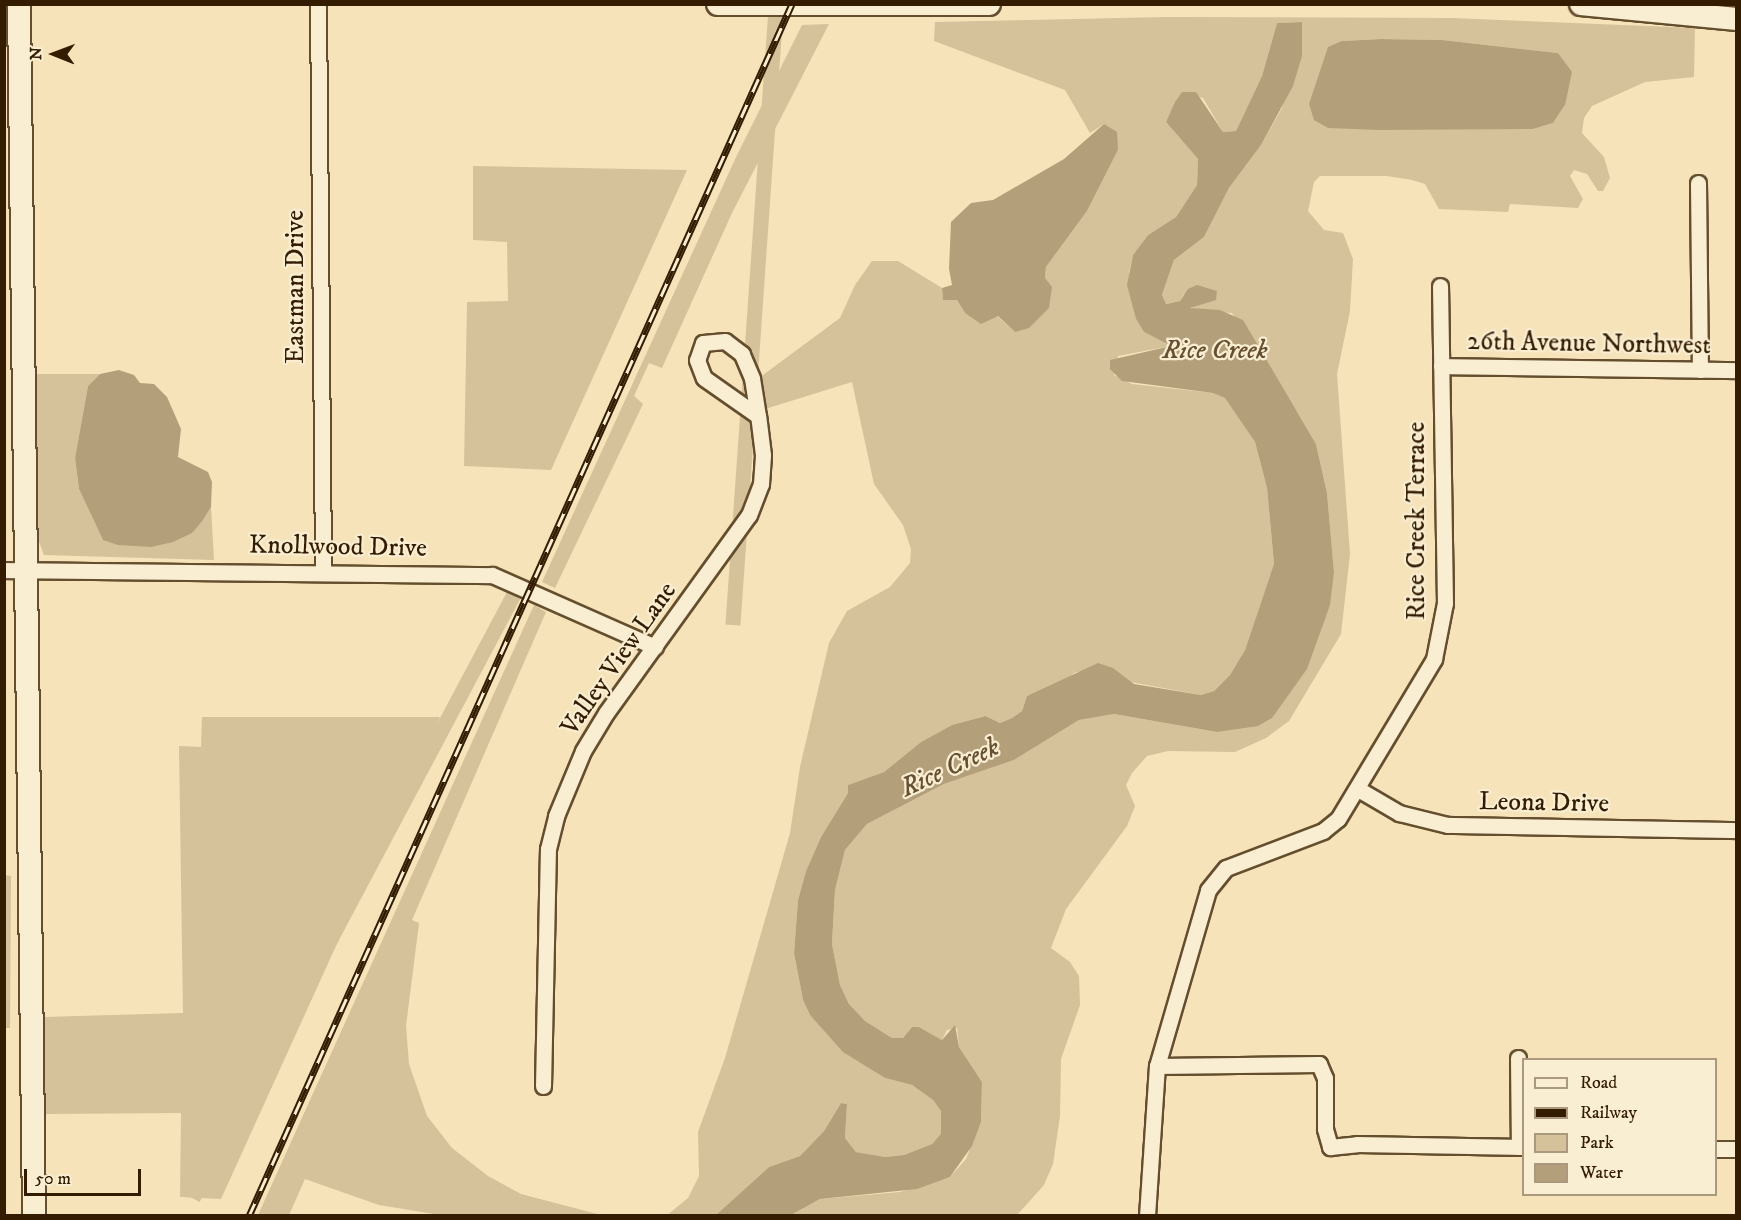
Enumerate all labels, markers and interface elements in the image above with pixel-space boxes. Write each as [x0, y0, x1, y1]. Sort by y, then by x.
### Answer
north arrow [24, 24, 84, 84]
text: N [26, 47, 46, 60]
street label: Eastman Drive [280, 210, 312, 364]
street label: 26th Avenue Northwest [1467, 326, 1711, 362]
water label: Rice Creek [1162, 335, 1268, 367]
street label: Rice Creek Terrace [1401, 422, 1433, 620]
street label: Knollwood Drive [249, 530, 427, 564]
street label: Valley View Lane [555, 576, 683, 742]
water label: Rice Creek [895, 731, 1005, 805]
street label: Leona Drive [1479, 786, 1609, 820]
legend [1522, 1058, 1717, 1196]
text: Road [1580, 1072, 1617, 1094]
text: Railway [1580, 1102, 1637, 1124]
text: Park [1580, 1132, 1614, 1154]
scale bar [27, 1157, 144, 1195]
text: Water [1580, 1162, 1623, 1184]
text: 50 m [35, 1168, 71, 1190]

